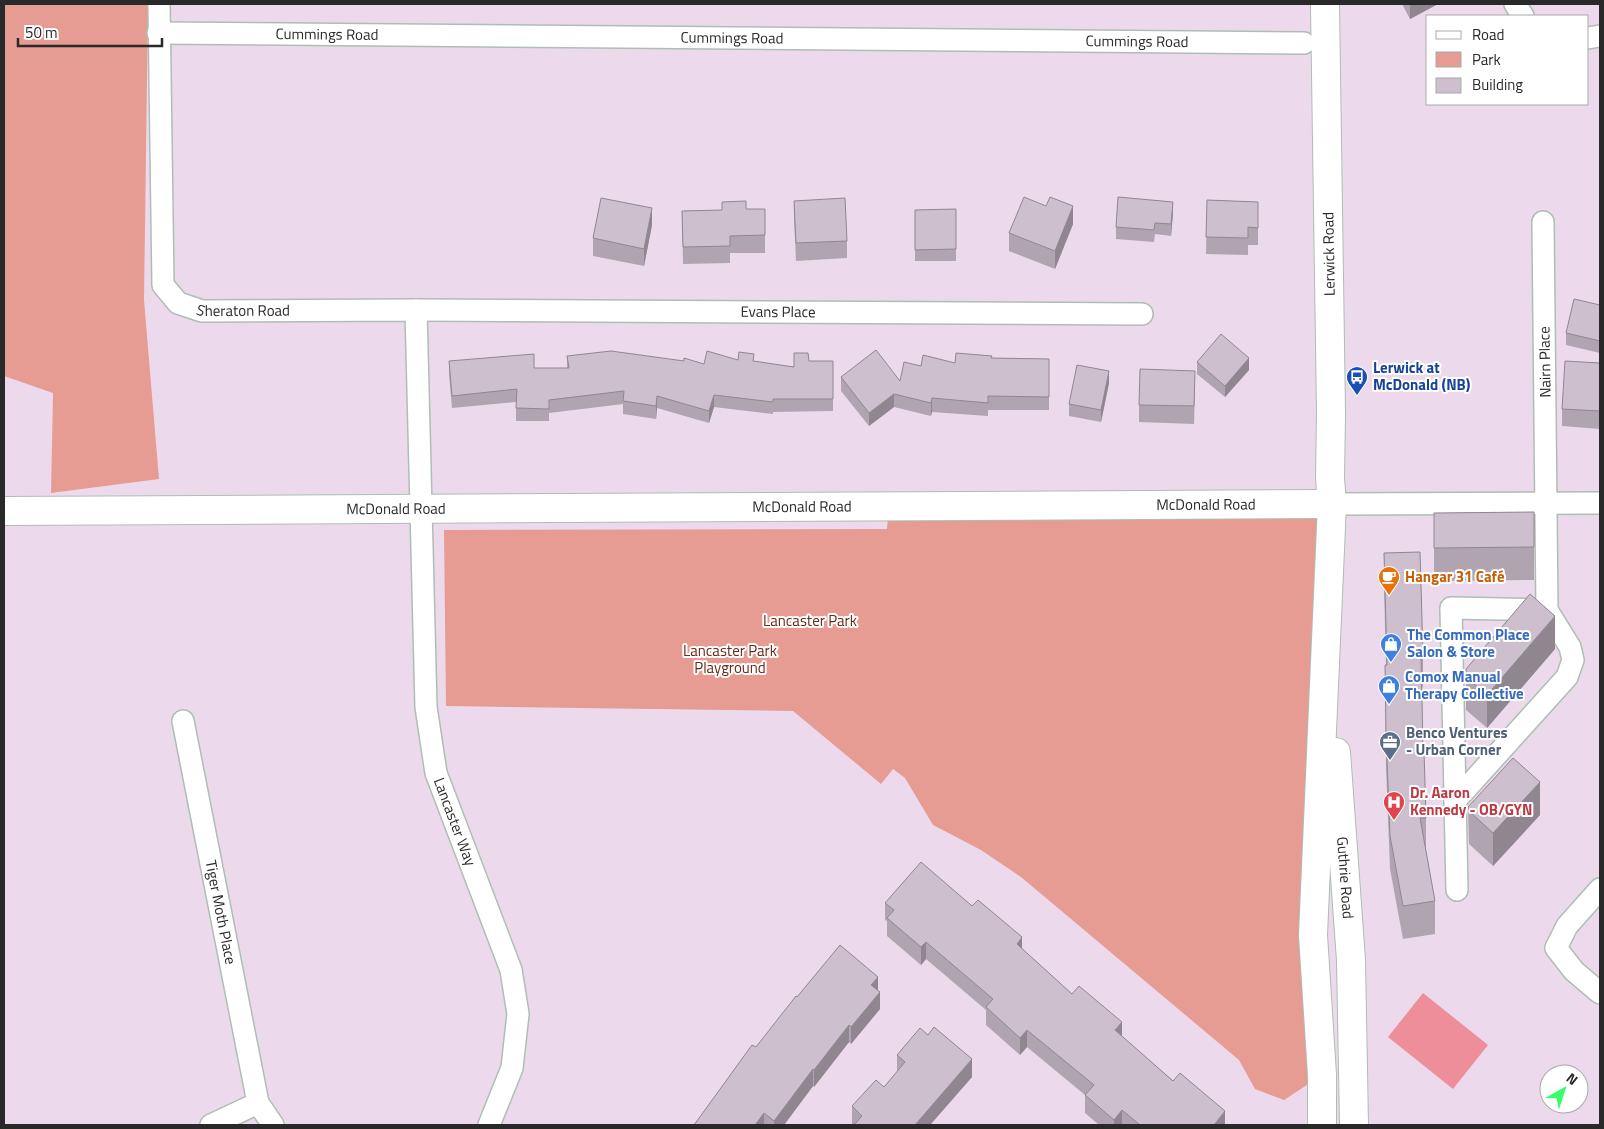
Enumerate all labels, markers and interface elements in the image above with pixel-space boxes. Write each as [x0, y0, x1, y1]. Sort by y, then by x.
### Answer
scale bar [18, 15, 161, 47]
legend [1426, 15, 1589, 105]
text: 50 m [25, 21, 58, 44]
street label: Cummings Road [275, 22, 379, 46]
text: Road [1472, 23, 1504, 46]
street label: Cummings Road [680, 26, 784, 49]
street label: Cummings Road [1085, 29, 1189, 53]
text: Park [1472, 48, 1501, 71]
text: Building [1472, 73, 1523, 96]
street label: Lerwick Road [1316, 212, 1341, 296]
street label: Sheraton Road [193, 298, 290, 322]
street label: Evans Place [740, 300, 816, 323]
street label: Nairn Place [1532, 326, 1557, 398]
place label: Lerwick at McDonald (NB) [1373, 356, 1471, 396]
bus stop icon: Lerwick at McDonald (NB) [1345, 365, 1369, 396]
street label: McDonald Road [1156, 492, 1256, 516]
street label: McDonald Road [752, 495, 852, 518]
street label: McDonald Road [346, 497, 446, 520]
cafe icon: Hangar 31 Café [1377, 565, 1401, 596]
place label: Hangar 31 Café [1405, 565, 1505, 588]
park label: Lancaster Park [763, 609, 857, 632]
place label: The Common Place Salon & Store [1407, 623, 1530, 663]
shop icon: The Common Place Salon & Store [1379, 632, 1403, 663]
park label: Lancaster Park Playground [683, 639, 777, 679]
place label: Comox Manual Therapy Collective [1405, 665, 1524, 705]
shop icon: Comox Manual Therapy Collective [1377, 674, 1401, 705]
place label: Benco Ventures - Urban Corner [1406, 721, 1508, 761]
office icon: Benco Ventures - Urban Corner [1378, 730, 1402, 761]
street label: Lancaster Way [428, 774, 482, 869]
place label: Dr. Aaron Kennedy - OB/GYN [1410, 781, 1532, 821]
hospital icon: Dr. Aaron Kennedy - OB/GYN [1382, 790, 1406, 821]
street label: Guthrie Road [1331, 836, 1360, 920]
street label: Tiger Moth Place [200, 858, 243, 966]
north arrow [1539, 1064, 1589, 1114]
text: N [1562, 1067, 1583, 1090]

